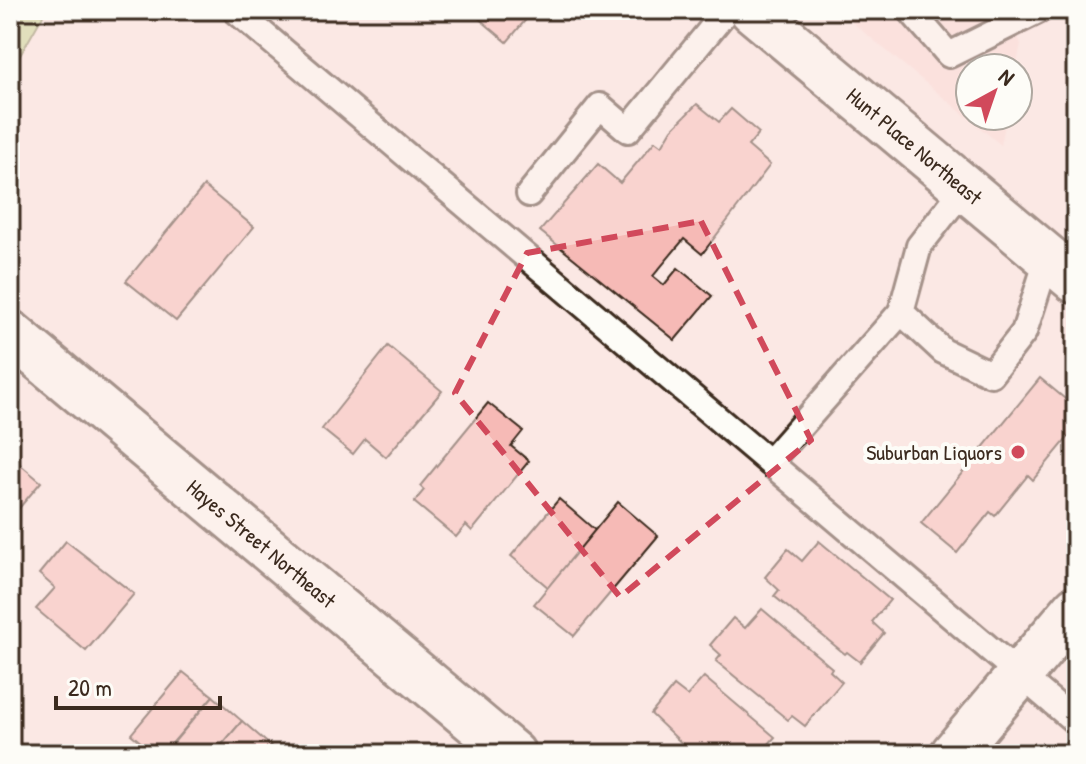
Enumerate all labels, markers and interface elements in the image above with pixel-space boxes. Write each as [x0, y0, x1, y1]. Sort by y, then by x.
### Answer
north arrow [954, 52, 1034, 132]
text: N [993, 61, 1021, 92]
street label: Hunt Place Northeast [840, 80, 989, 212]
place label: Suburban Liquors [866, 437, 1002, 467]
marker: Suburban Liquors [1009, 443, 1027, 461]
street label: Hayes Street Northeast [180, 472, 343, 615]
scale bar [56, 660, 220, 710]
text: 20 m [68, 671, 112, 703]

